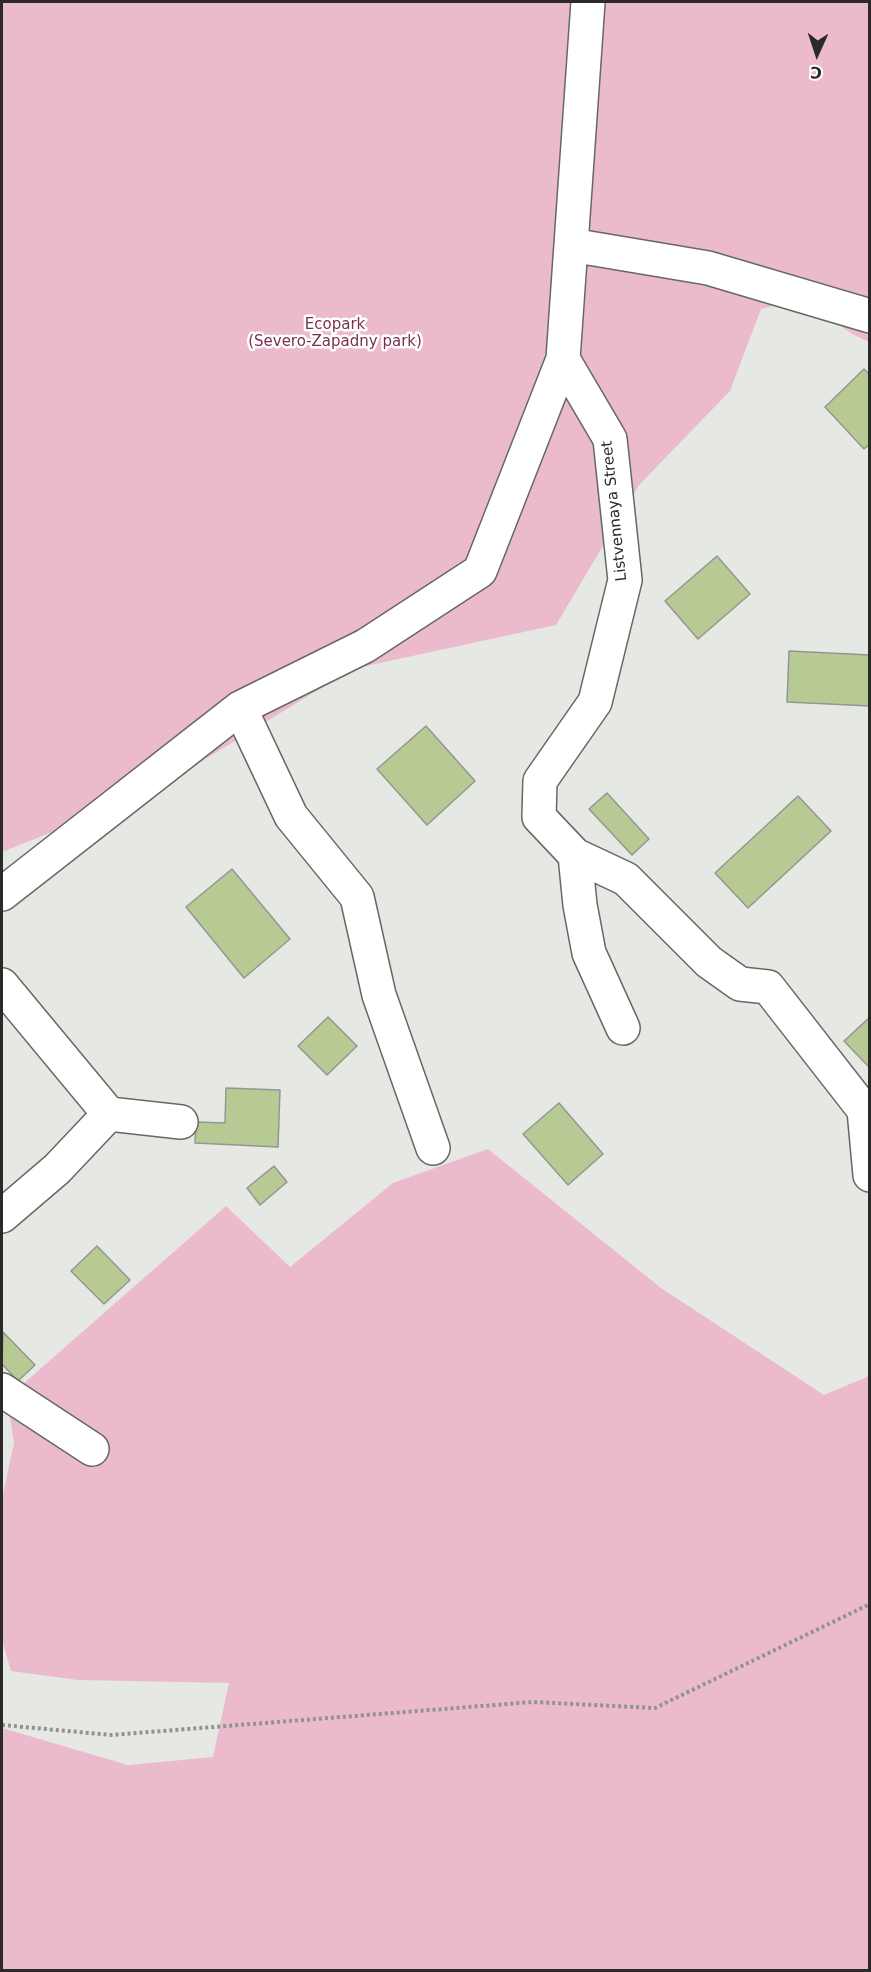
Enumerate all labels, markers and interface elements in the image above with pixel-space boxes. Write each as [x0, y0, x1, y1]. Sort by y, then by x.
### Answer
north arrow [787, 24, 847, 84]
text: С [810, 63, 822, 82]
park label: Ecopark (Severo-Zapadny park) [248, 316, 422, 351]
street label: Listvennaya Street [599, 440, 631, 582]

